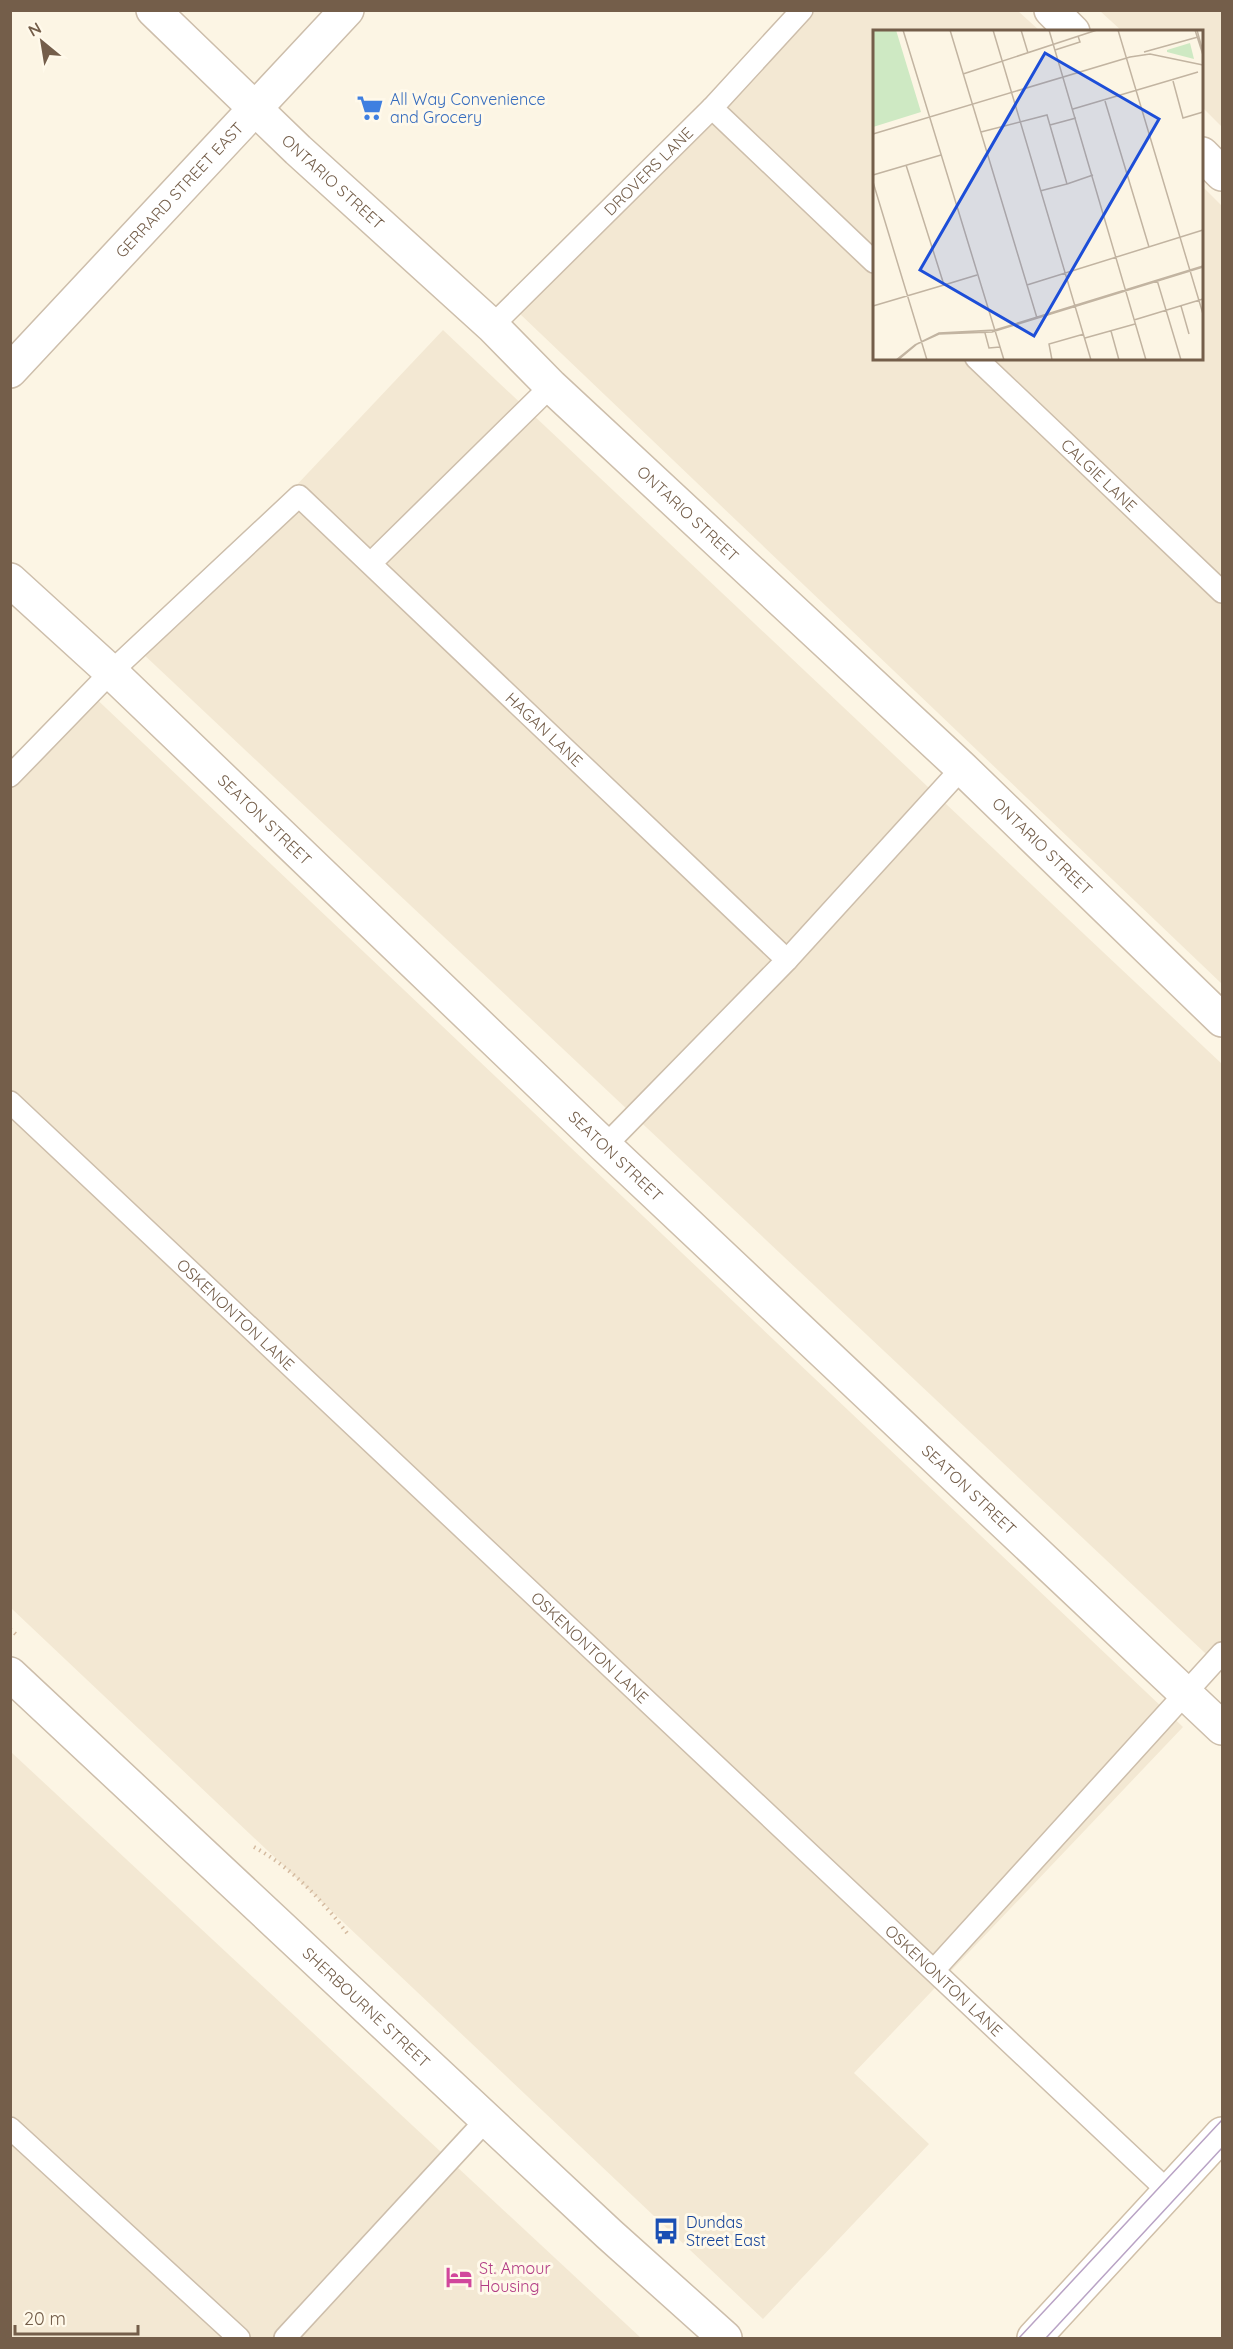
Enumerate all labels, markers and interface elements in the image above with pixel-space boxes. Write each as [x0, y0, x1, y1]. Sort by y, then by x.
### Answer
north arrow [12, 12, 72, 72]
text: N [24, 17, 45, 41]
inset map [873, 30, 1203, 360]
place label: All Way Convenience and Grocery [390, 89, 546, 127]
supermarket icon: All Way Convenience and Grocery [355, 93, 385, 123]
street label: GERRARD STREET EAST [111, 117, 248, 262]
street label: DROVERS LANE [599, 123, 697, 220]
street label: ONTARIO STREET [278, 130, 389, 234]
street label: CALGIE LANE [1057, 434, 1141, 516]
street label: ONTARIO STREET [633, 461, 744, 566]
street label: HAGAN LANE [502, 688, 587, 771]
street label: SEATON STREET [214, 770, 316, 870]
street label: ONTARIO STREET [988, 793, 1097, 899]
street label: SEATON STREET [564, 1107, 667, 1206]
street label: OSKENONTON LANE [173, 1254, 299, 1374]
street label: SEATON STREET [918, 1440, 1021, 1539]
street label: OSKENONTON LANE [527, 1587, 653, 1707]
street label: OSKENONTON LANE [881, 1920, 1007, 2040]
street label: SHERBOURNE STREET [298, 1943, 435, 2072]
place label: Dundas Street East [686, 2212, 766, 2250]
bus stop icon: Dundas Street East [651, 2216, 681, 2246]
place label: St. Amour Housing [479, 2258, 551, 2296]
hotel icon: St. Amour Housing [444, 2262, 474, 2292]
scale bar [15, 2298, 138, 2336]
text: 20 m [24, 2307, 66, 2330]

